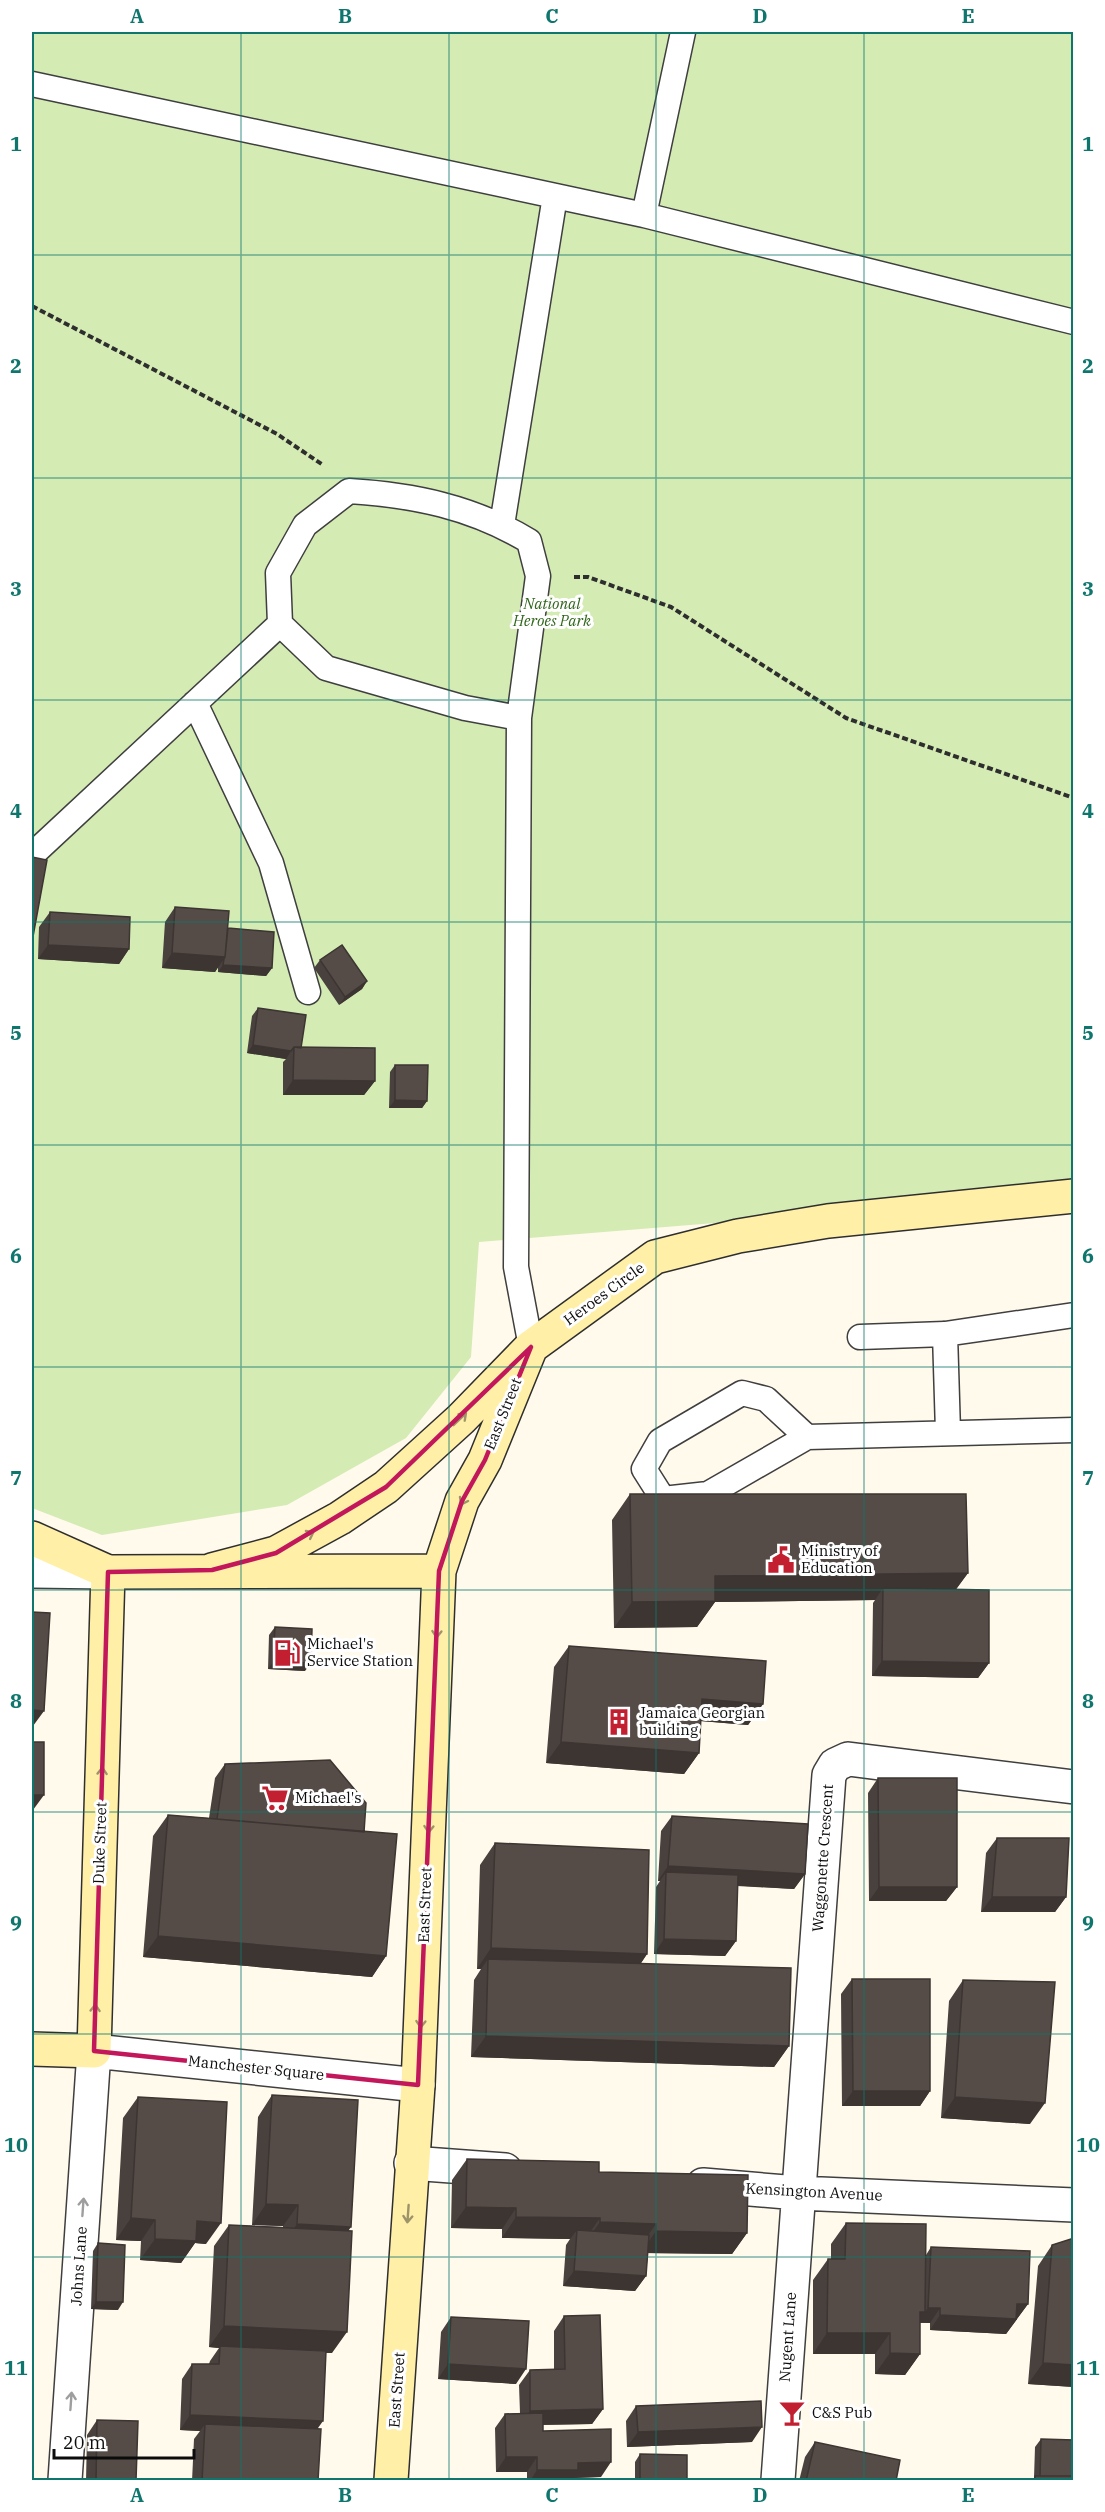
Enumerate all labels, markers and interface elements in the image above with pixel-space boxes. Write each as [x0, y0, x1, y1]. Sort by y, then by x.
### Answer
text: A [130, 2, 144, 29]
text: B [338, 2, 352, 29]
text: C [545, 2, 559, 29]
text: D [752, 2, 768, 29]
text: E [961, 2, 975, 29]
text: 1 [10, 130, 22, 157]
text: 1 [1082, 130, 1094, 157]
text: 2 [10, 352, 22, 379]
text: 2 [1082, 352, 1094, 379]
text: 3 [10, 575, 22, 602]
text: 3 [1082, 575, 1094, 602]
park label: National Heroes Park [512, 594, 591, 630]
text: 4 [10, 797, 22, 824]
text: 4 [1082, 797, 1094, 824]
text: 5 [10, 1019, 22, 1046]
text: 5 [1082, 1019, 1094, 1046]
text: 6 [10, 1242, 22, 1269]
text: 6 [1082, 1242, 1094, 1269]
street label: Heroes Circle [560, 1258, 648, 1329]
street label: East Street [480, 1375, 526, 1453]
one-way arrow [453, 1412, 468, 1426]
text: 7 [10, 1464, 22, 1491]
text: 7 [1082, 1464, 1094, 1491]
one-way arrow [459, 1487, 470, 1505]
one-way arrow [297, 1530, 314, 1542]
place label: Ministry of Education [801, 1541, 879, 1577]
public building icon: Ministry of Education [766, 1545, 796, 1575]
one-way arrow [431, 1619, 442, 1639]
place label: Michael's Service Station [307, 1634, 413, 1670]
fuel station icon: Michael's Service Station [272, 1638, 302, 1668]
text: 8 [10, 1687, 22, 1714]
text: 8 [1082, 1687, 1094, 1714]
place label: Jamaica Georgian building [639, 1703, 766, 1739]
building icon: Jamaica Georgian building [604, 1707, 634, 1737]
one-way arrow [96, 1766, 108, 1786]
supermarket icon: Michael's [260, 1783, 290, 1813]
street label: Waggonette Crescent [808, 1783, 837, 1932]
place label: Michael's [295, 1788, 362, 1807]
street label: Duke Street [89, 1802, 110, 1884]
one-way arrow [423, 1814, 434, 1834]
street label: East Street [414, 1867, 435, 1943]
text: 9 [10, 1909, 22, 1936]
text: 9 [1082, 1909, 1094, 1936]
one-way arrow [89, 2003, 100, 2023]
one-way arrow [415, 2009, 426, 2029]
street label: Manchester Square [187, 2051, 325, 2084]
text: 10 [4, 2131, 28, 2158]
text: 10 [1076, 2131, 1100, 2158]
street label: Kensington Avenue [745, 2178, 883, 2205]
one-way arrow [78, 2197, 89, 2217]
one-way arrow [402, 2203, 413, 2223]
street label: Johns Lane [66, 2226, 91, 2306]
street label: Nugent Lane [775, 2291, 800, 2383]
street label: East Street [384, 2351, 409, 2429]
text: 11 [4, 2354, 28, 2381]
text: 11 [1076, 2354, 1100, 2381]
one-way arrow [65, 2392, 76, 2412]
bar icon: C&S Pub [777, 2398, 807, 2428]
place label: C&S Pub [812, 2403, 872, 2422]
scale bar [54, 2422, 194, 2460]
text: 20 m [63, 2431, 106, 2454]
text: A [130, 2481, 144, 2508]
text: B [338, 2481, 352, 2508]
text: C [545, 2481, 559, 2508]
text: D [752, 2481, 768, 2508]
text: E [961, 2481, 975, 2508]

